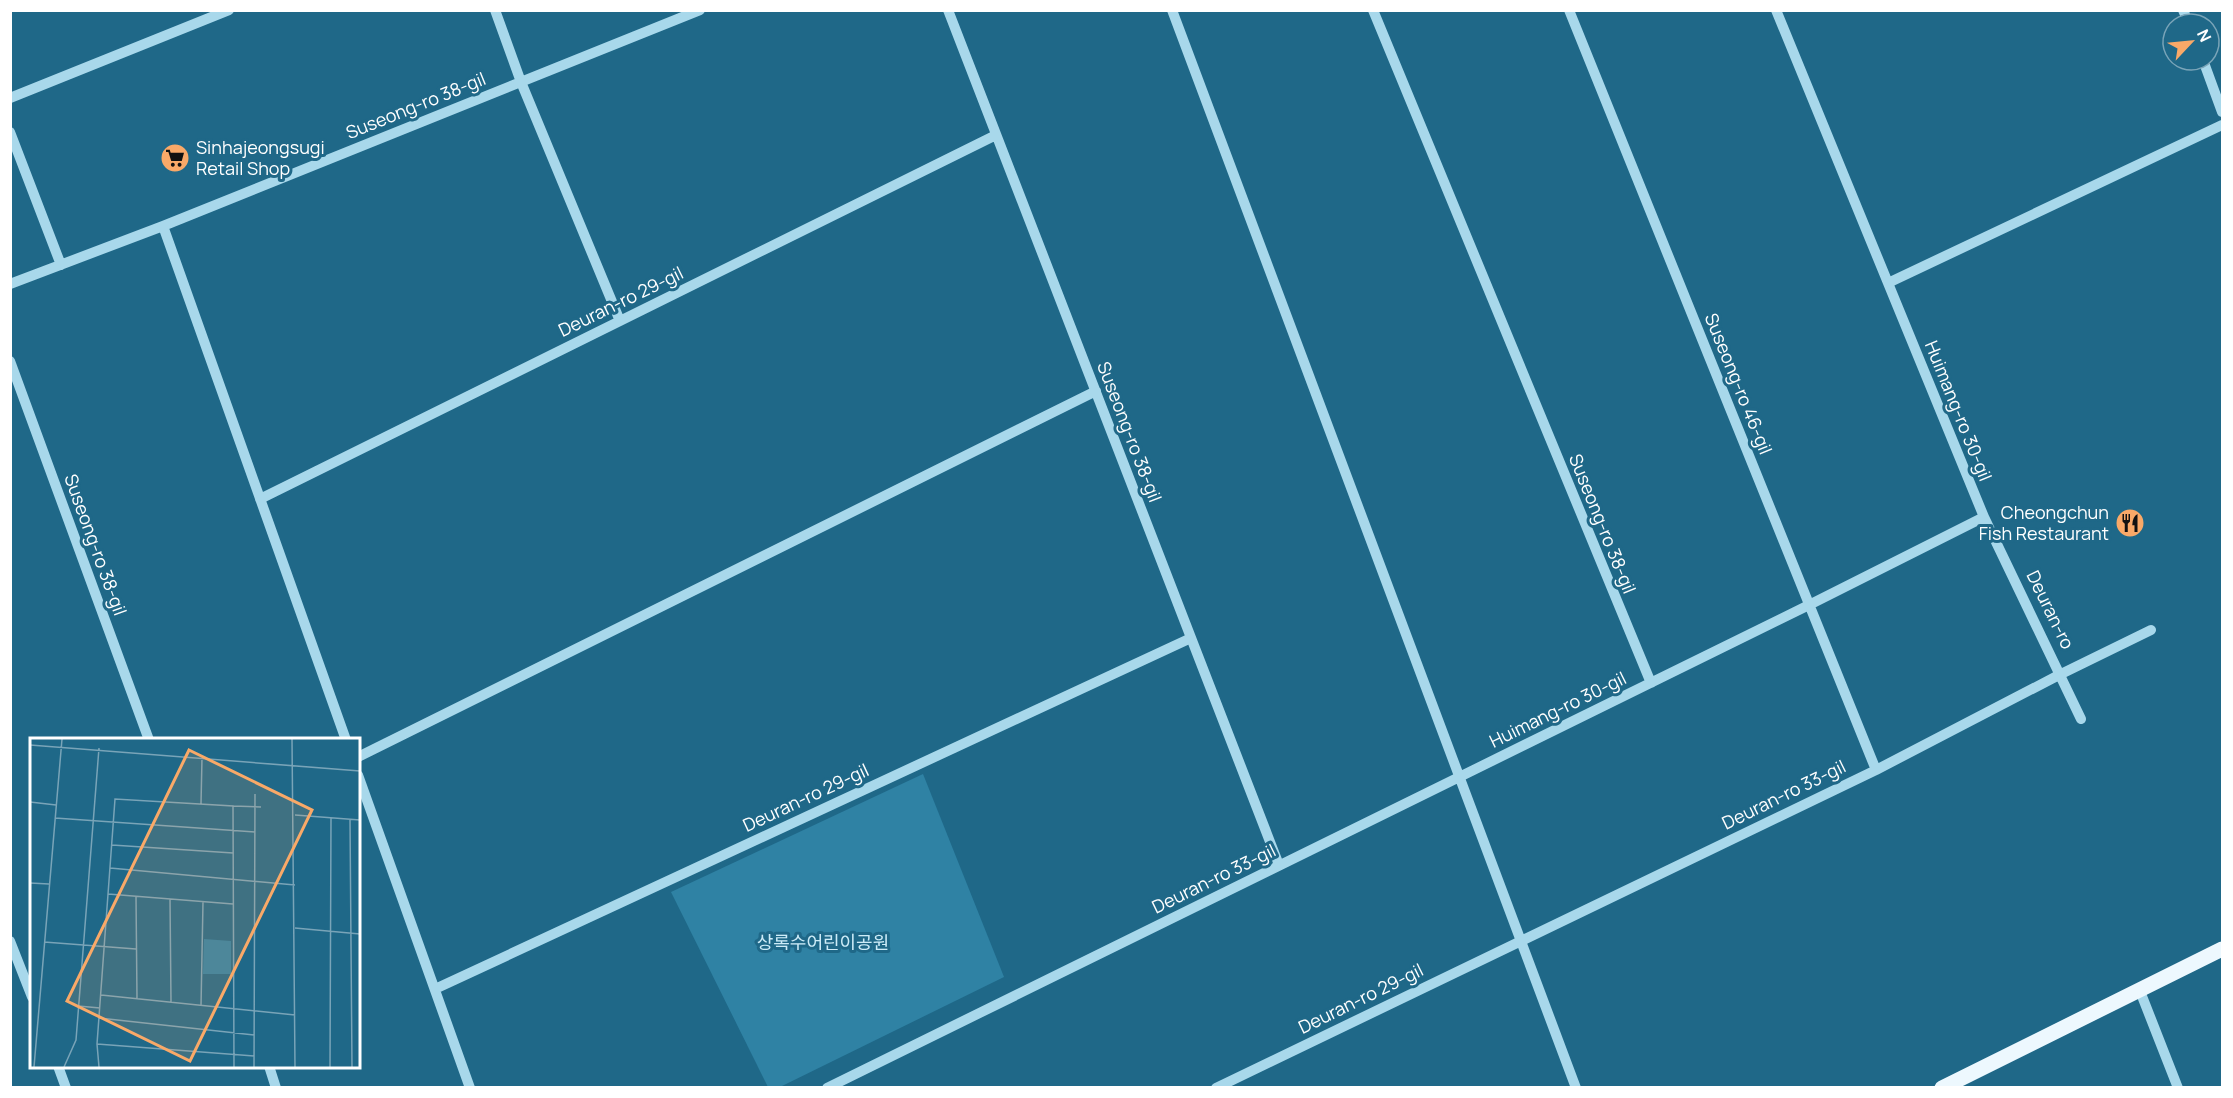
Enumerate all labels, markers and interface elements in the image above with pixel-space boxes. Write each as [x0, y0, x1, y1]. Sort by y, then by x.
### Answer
north arrow [2161, 12, 2221, 72]
text: N [2192, 25, 2217, 45]
street label: Suseong-ro 38-gil [342, 66, 489, 144]
place label: Sinhajeongsugi Retail Shop [196, 135, 325, 180]
supermarket icon: Sinhajeongsugi Retail Shop [159, 142, 191, 174]
street label: Deuran-ro 29-gil [554, 260, 687, 342]
street label: Suseong-ro 46-gil [1700, 309, 1778, 458]
street label: Huimang-ro 30-gil [1920, 337, 1998, 484]
street label: Suseong-ro 38-gil [1092, 358, 1168, 505]
street label: Suseong-ro 38-gil [1564, 450, 1642, 597]
street label: Suseong-ro 38-gil [59, 471, 133, 619]
place label: Cheongchun Fish Restaurant [1979, 500, 2109, 545]
restaurant icon: Cheongchun Fish Restaurant [2114, 507, 2146, 539]
street label: Deuran-ro [2022, 566, 2080, 653]
street label: Huimang-ro 30-gil [1485, 666, 1630, 753]
inset map [30, 738, 360, 1068]
street label: Deuran-ro 33-gil [1718, 754, 1849, 834]
street label: Deuran-ro 29-gil [739, 757, 872, 837]
street label: Deuran-ro 33-gil [1148, 838, 1279, 918]
park label: 상록수어린이공원 [757, 930, 889, 954]
street label: Deuran-ro 29-gil [1294, 957, 1427, 1039]

